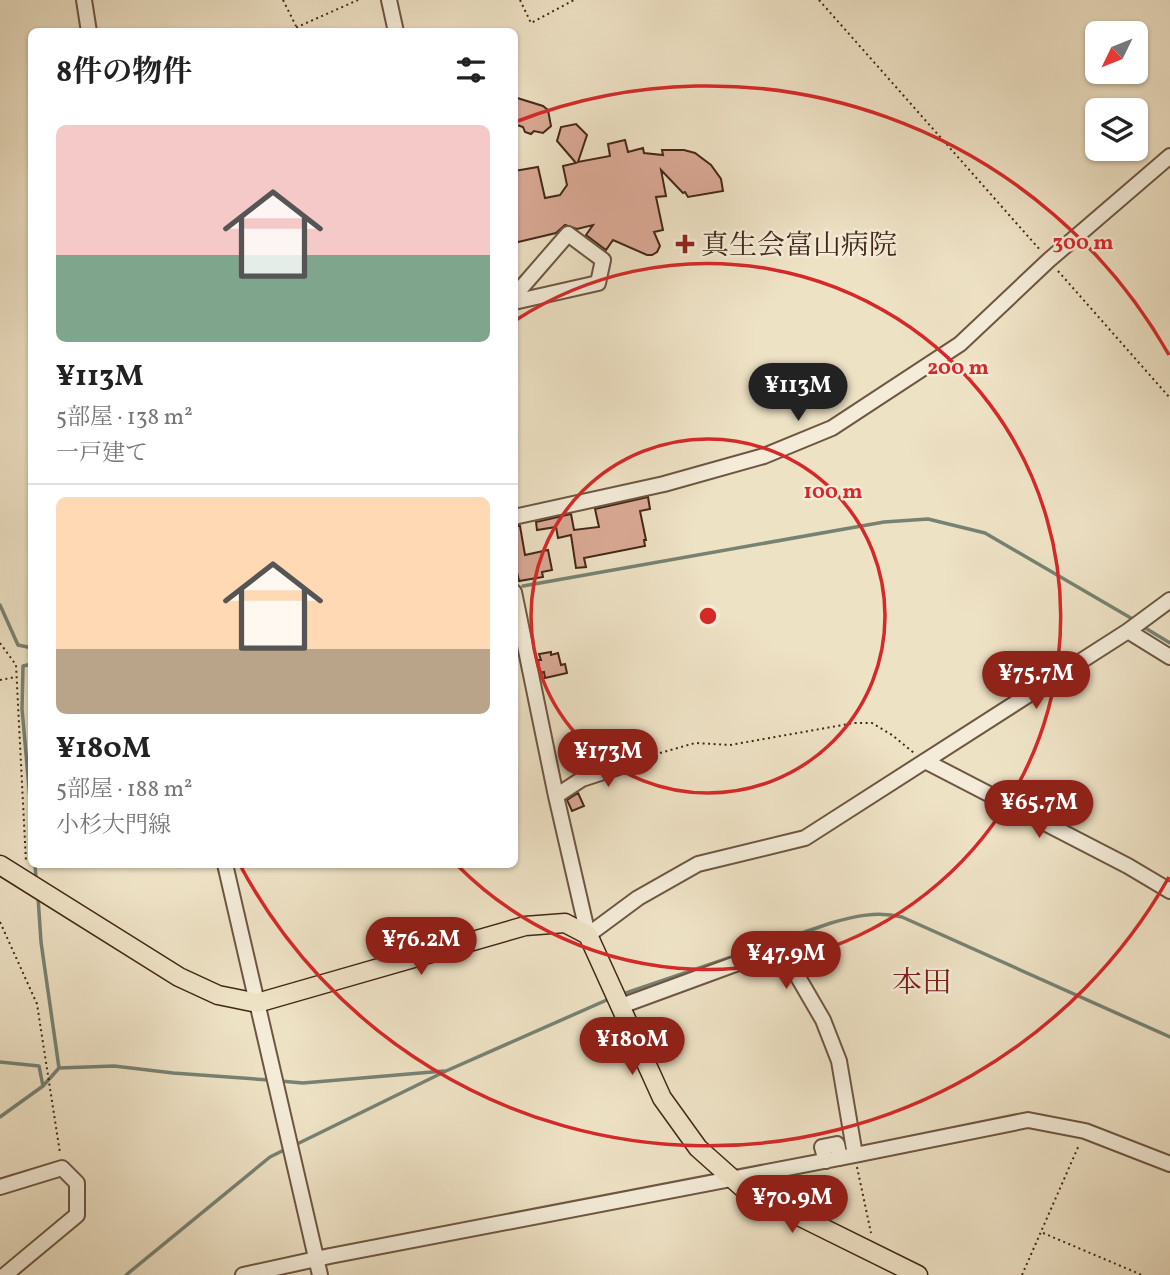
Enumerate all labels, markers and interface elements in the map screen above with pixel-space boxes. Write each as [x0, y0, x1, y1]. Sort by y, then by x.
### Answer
north arrow [1085, 21, 1148, 84]
map controls [1085, 21, 1148, 161]
icon: filters [452, 51, 490, 89]
text: 8件の物件 [56, 52, 192, 94]
button: layers [1085, 98, 1148, 161]
icon: home [210, 171, 336, 297]
place label: 真生会富山病院 [701, 227, 897, 266]
text: 300 m [1053, 229, 1113, 258]
marker: 真生会富山病院 [675, 234, 695, 254]
text: 200 m [927, 354, 989, 383]
text: ¥113M [56, 356, 143, 398]
pin: ¥113M [749, 364, 847, 423]
text: ¥113M [765, 370, 831, 402]
text: 5部屋 · 138 m² [56, 402, 193, 434]
text: 一戸建て [56, 438, 148, 470]
text: 100 m [803, 478, 863, 507]
icon: home [210, 543, 336, 669]
centre of rings [696, 604, 720, 628]
pin: ¥75.7M [979, 652, 1093, 711]
text: ¥75.7M [998, 658, 1074, 690]
text: ¥180M [56, 728, 151, 770]
pin: ¥173M [559, 730, 657, 789]
text: ¥173M [574, 736, 642, 768]
text: 5部屋 · 188 m² [56, 774, 193, 806]
pin: ¥65.7M [982, 780, 1096, 840]
text: ¥65.7M [1000, 787, 1078, 819]
text: 小杉大門線 [56, 810, 171, 842]
pin: ¥76.2M [364, 918, 478, 977]
text: ¥76.2M [382, 924, 460, 956]
pin: ¥47.9M [729, 932, 843, 991]
text: ¥47.9M [747, 938, 825, 970]
district label: 本田 [892, 963, 952, 1005]
pin: ¥180M [583, 1018, 681, 1077]
text: ¥180M [596, 1024, 668, 1056]
pin: ¥70.9M [735, 1176, 849, 1235]
text: ¥70.9M [752, 1182, 832, 1214]

